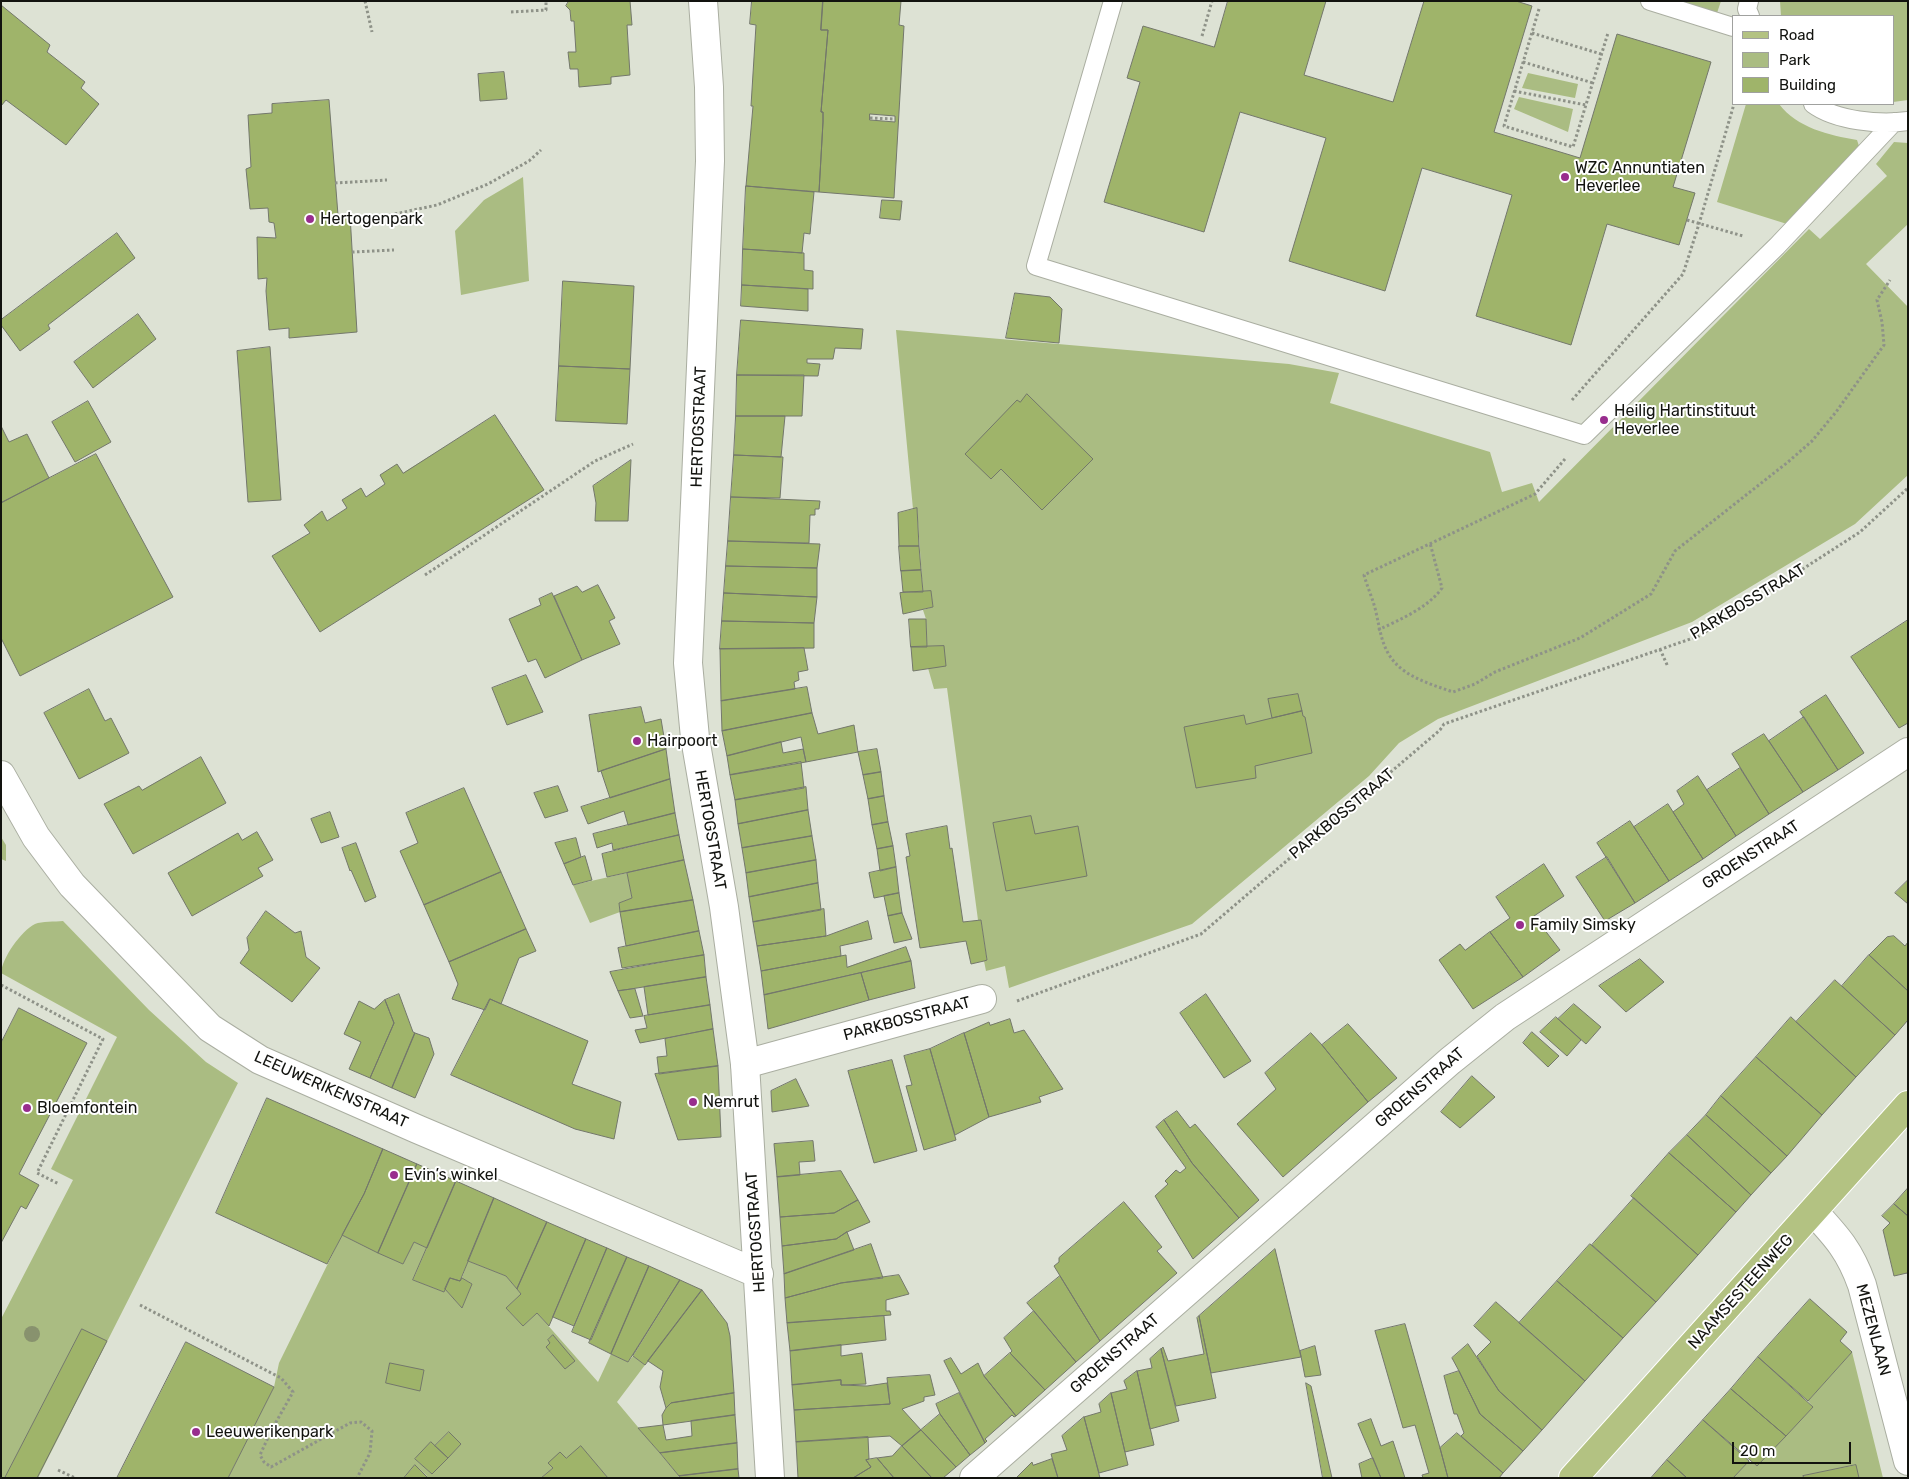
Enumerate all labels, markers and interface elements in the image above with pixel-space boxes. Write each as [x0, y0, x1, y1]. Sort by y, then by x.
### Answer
legend [1732, 15, 1894, 105]
text: Road [1779, 26, 1815, 44]
text: Park [1779, 51, 1810, 69]
text: Building [1779, 76, 1836, 94]
place label: WZC Annuntiaten Heverlee [1575, 158, 1705, 196]
marker: WZC Annuntiaten Heverlee [1559, 171, 1571, 183]
place label: Hertogenpark [320, 209, 423, 229]
marker: Hertogenpark [304, 213, 316, 225]
street label: HERTOGSTRAAT [687, 366, 711, 488]
place label: Heilig Hartinstituut Heverlee [1614, 401, 1756, 439]
marker: Heilig Hartinstituut Heverlee [1598, 414, 1610, 426]
street label: PARKBOSSTRAAT [1687, 560, 1809, 644]
place label: Hairpoort [647, 731, 717, 751]
marker: Hairpoort [631, 735, 643, 747]
street label: PARKBOSSTRAAT [1286, 765, 1398, 863]
street label: HERTOGSTRAAT [690, 769, 730, 891]
street label: GROENSTRAAT [1699, 816, 1803, 894]
place label: Family Simsky [1530, 915, 1636, 935]
marker: Family Simsky [1514, 919, 1526, 931]
street label: PARKBOSSTRAAT [841, 993, 973, 1045]
street label: GROENSTRAAT [1371, 1044, 1469, 1132]
street label: LEEUWERIKENSTRAAT [251, 1047, 411, 1133]
place label: Nemrut [703, 1092, 759, 1112]
marker: Nemrut [687, 1096, 699, 1108]
place label: Bloemfontein [37, 1098, 137, 1118]
marker: Bloemfontein [21, 1102, 33, 1114]
place label: Evin’s winkel [404, 1165, 498, 1185]
marker: Evin’s winkel [388, 1169, 400, 1181]
street label: HERTOGSTRAAT [742, 1171, 770, 1293]
street label: NAAMSESTEENWEG [1684, 1231, 1798, 1353]
street label: MEZENLAAN [1852, 1282, 1894, 1378]
street label: GROENSTRAAT [1066, 1310, 1164, 1398]
place label: Leeuwerikenpark [206, 1422, 333, 1442]
marker: Leeuwerikenpark [190, 1426, 202, 1438]
scale bar [1734, 1432, 1853, 1464]
text: 20 m [1740, 1442, 1775, 1460]

